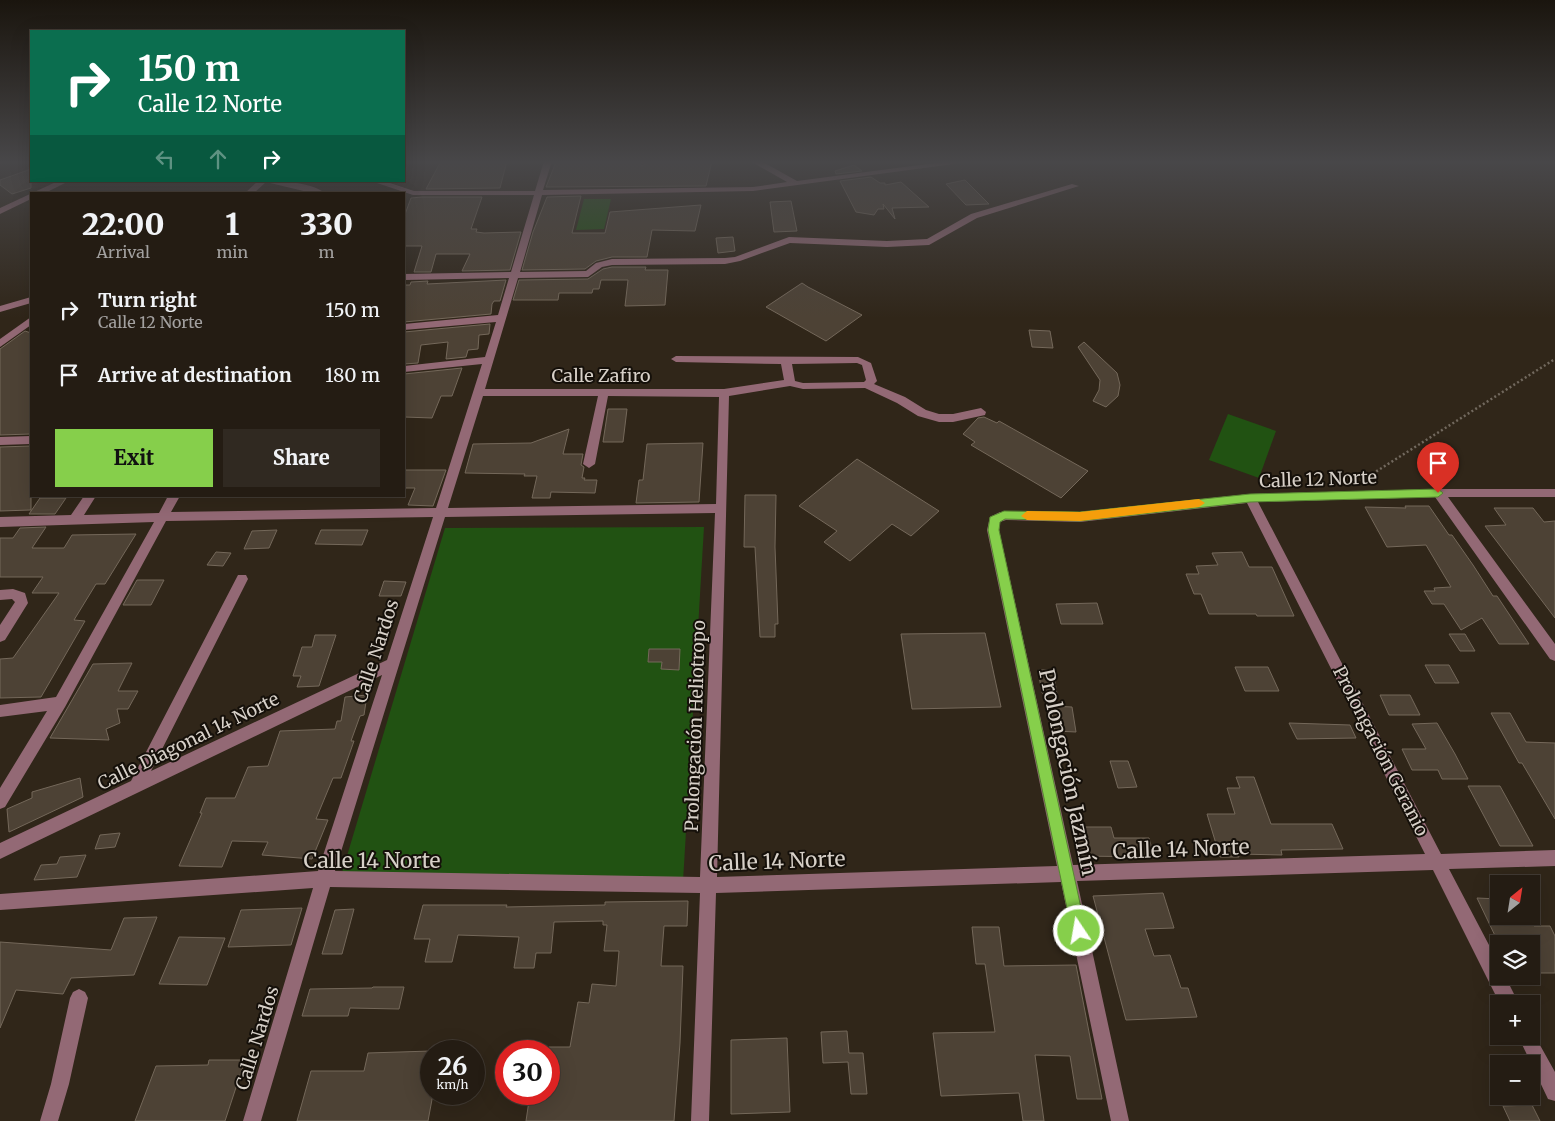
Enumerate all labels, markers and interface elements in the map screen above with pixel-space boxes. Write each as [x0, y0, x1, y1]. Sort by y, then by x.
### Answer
text: 150 m [138, 47, 240, 91]
icon: right [55, 50, 120, 115]
text: Calle 12 Norte [138, 90, 282, 118]
icon: left [151, 145, 179, 173]
icon: ahead [204, 145, 232, 173]
icon: right [257, 145, 285, 173]
text: 22:00 [82, 205, 165, 243]
text: 1 [225, 205, 239, 243]
text: 330 [300, 205, 353, 243]
text: Arrival [97, 242, 150, 262]
text: min [216, 242, 248, 262]
text: m [319, 242, 335, 262]
text: Turn right [98, 288, 197, 312]
icon: right [55, 296, 83, 324]
text: 150 m [326, 298, 380, 322]
text: Calle 12 Norte [98, 312, 203, 332]
icon: arrive [55, 361, 83, 389]
text: Arrive at destination [98, 363, 292, 387]
text: 180 m [325, 363, 380, 387]
street label: Calle Zafiro [551, 364, 651, 387]
button: Exit [55, 429, 213, 487]
button: Share [223, 429, 380, 487]
pin [1417, 442, 1459, 493]
icon: arrive [1424, 449, 1452, 477]
street label: Calle 12 Norte [1259, 465, 1377, 493]
street label: Calle Nardos [348, 596, 404, 706]
street label: Prolongación Heliotropo [680, 620, 710, 832]
street label: Prolongación Geranio [1328, 662, 1434, 840]
street label: Prolongación Jazmín [1033, 666, 1103, 878]
street label: Calle Diagonal 14 Norte [93, 687, 283, 795]
street label: Calle 14 Norte [1112, 833, 1250, 865]
street label: Calle 14 Norte [708, 845, 846, 877]
street label: Calle 14 Norte [304, 847, 441, 874]
north arrow [1490, 875, 1540, 925]
map controls [1490, 875, 1540, 1105]
position arrow [1052, 904, 1104, 956]
button: layers [1490, 935, 1540, 985]
street label: Calle Nardos [230, 983, 284, 1093]
button: + [1490, 995, 1540, 1045]
speed limit sign: 30 [495, 1040, 560, 1105]
text: 26 [438, 1050, 467, 1082]
button: − [1490, 1055, 1540, 1105]
text: km/h [437, 1077, 468, 1092]

